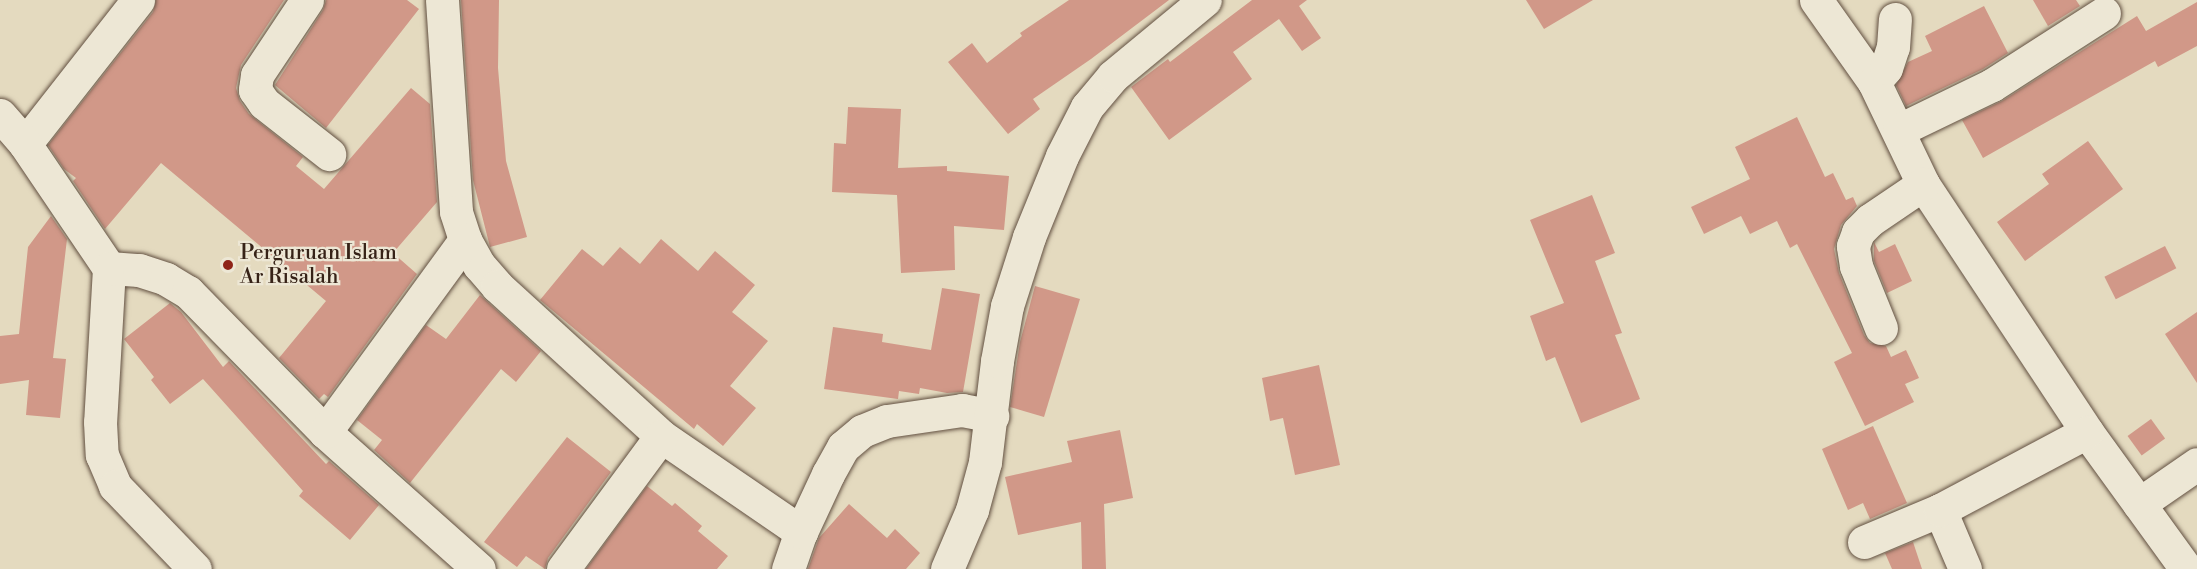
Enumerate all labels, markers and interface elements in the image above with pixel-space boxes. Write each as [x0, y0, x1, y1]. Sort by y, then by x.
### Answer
place label: Perguruan Islam Ar Risalah [240, 240, 397, 290]
marker: Perguruan Islam Ar Risalah [221, 258, 235, 272]

